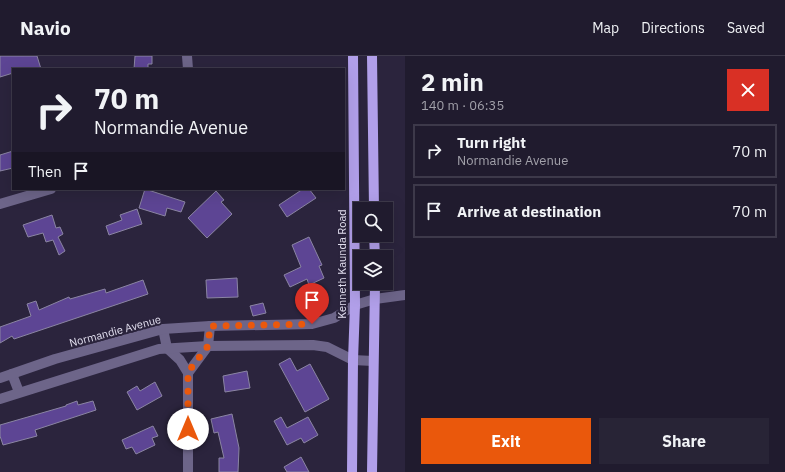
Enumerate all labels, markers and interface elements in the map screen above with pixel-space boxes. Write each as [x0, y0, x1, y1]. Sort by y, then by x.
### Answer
text: Navio [20, 16, 71, 40]
text: Map [592, 19, 619, 37]
text: Directions [641, 19, 705, 37]
text: Saved [727, 19, 765, 37]
text: 2 min [421, 66, 484, 98]
button: close [727, 69, 769, 111]
text: 70 m [94, 80, 159, 117]
icon: right [28, 84, 80, 136]
text: 140 m · 06:35 [421, 97, 504, 114]
text: Normandie Avenue [94, 116, 248, 139]
text: Turn right [457, 133, 526, 152]
icon: right [423, 140, 445, 162]
text: 70 m [732, 142, 767, 161]
text: Normandie Avenue [457, 152, 568, 169]
icon: arrive [70, 160, 92, 182]
text: Then [28, 162, 62, 181]
icon: arrive [423, 200, 445, 222]
map controls [353, 202, 393, 290]
button: search [353, 202, 393, 242]
text: Arrive at destination [457, 202, 601, 221]
text: 70 m [732, 202, 767, 221]
street label: Kenneth Kaunda Road [335, 209, 349, 319]
button: layers [353, 250, 393, 290]
pin [295, 283, 329, 324]
icon: arrive [301, 289, 323, 311]
street label: Normandie Avenue [68, 312, 162, 350]
position arrow [167, 408, 209, 450]
button: Exit [421, 418, 591, 464]
button: Share [599, 418, 769, 464]

